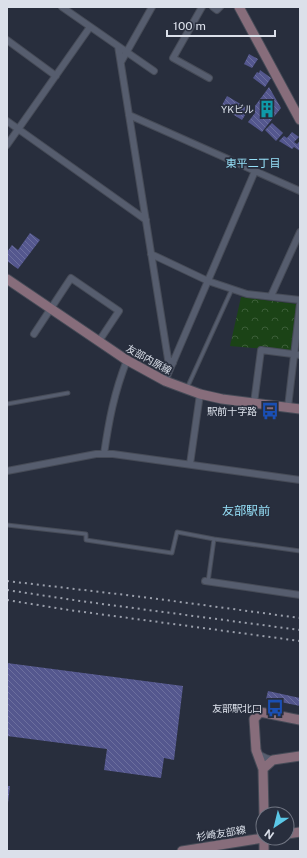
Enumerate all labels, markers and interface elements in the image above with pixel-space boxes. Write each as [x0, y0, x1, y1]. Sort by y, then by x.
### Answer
scale bar [167, 12, 275, 38]
text: 100 m [173, 19, 206, 33]
building icon: YKビル [257, 99, 277, 119]
place label: YKビル [221, 103, 254, 115]
district label: 東平二丁目 [226, 157, 281, 169]
street label: 友部内原線 [124, 342, 174, 376]
bus stop icon: 駅前十字路 [260, 401, 280, 421]
place label: 駅前十字路 [207, 405, 257, 417]
district label: 友部駅前 [222, 504, 270, 518]
bus stop icon: 友部駅北口 [265, 698, 285, 718]
place label: 友部駅北口 [212, 702, 262, 714]
north arrow [255, 806, 295, 846]
street label: 杉崎友部線 [195, 823, 247, 843]
text: N [262, 827, 276, 842]

